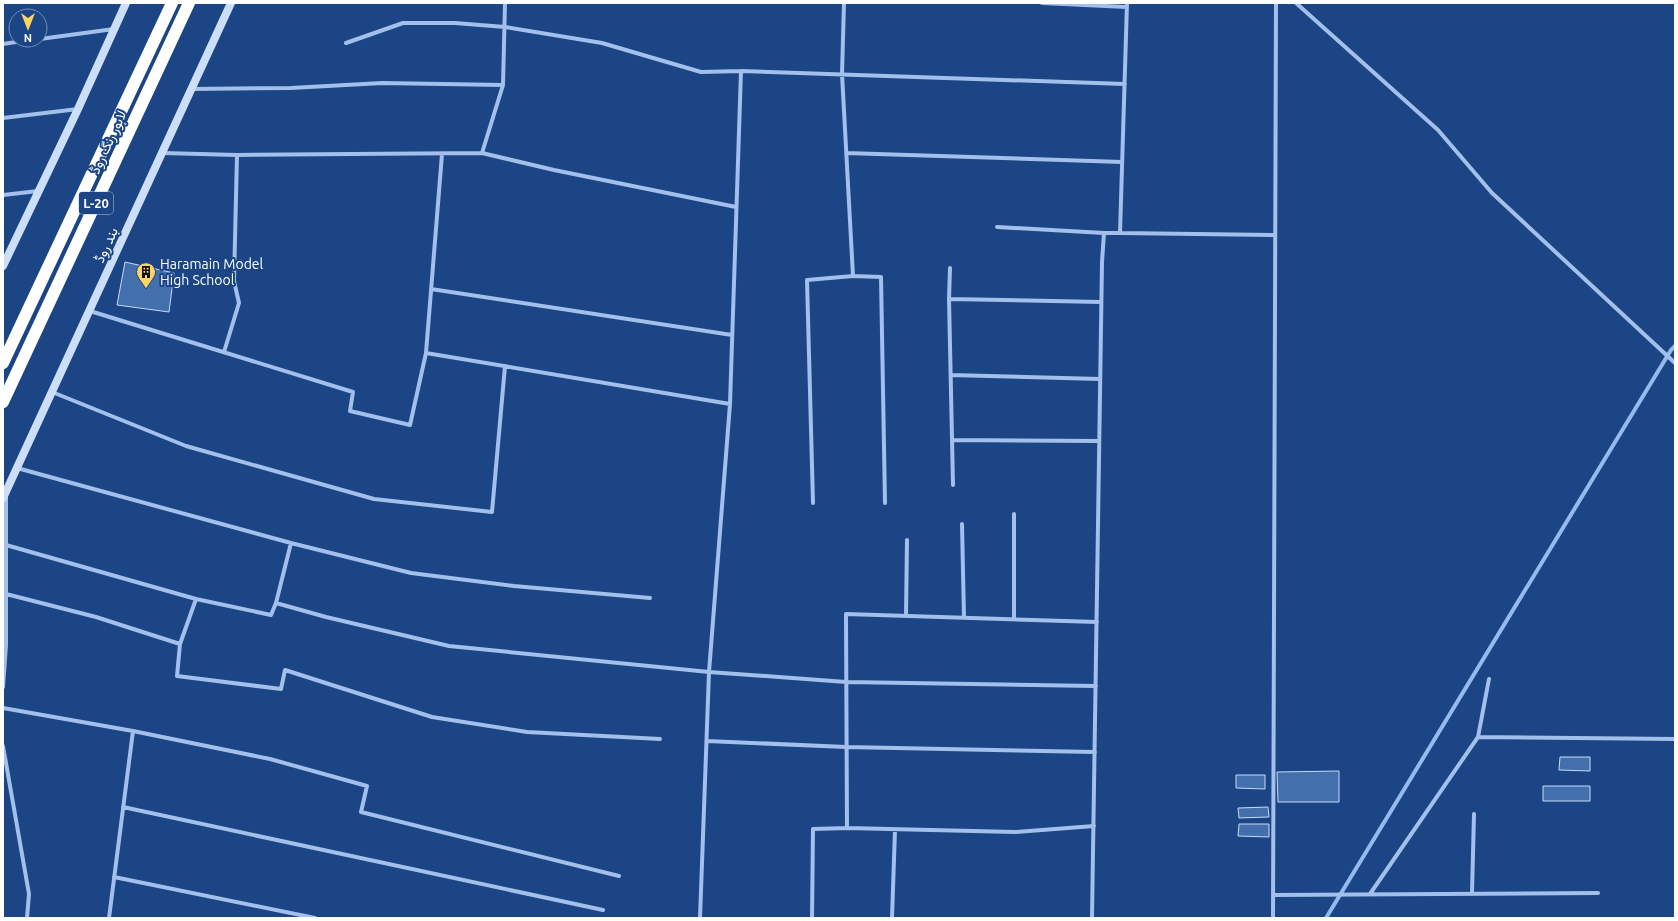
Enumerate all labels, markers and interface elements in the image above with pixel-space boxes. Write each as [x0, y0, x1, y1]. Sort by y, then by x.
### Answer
north arrow [8, 8, 48, 48]
text: N [24, 32, 32, 44]
street label: لاہور رنگ روڈ [86, 108, 131, 177]
road number: L-20 [79, 192, 113, 214]
street label: بند روڈ [91, 225, 122, 266]
place label: Haramain Model High School [160, 256, 264, 288]
building icon: Haramain Model High School [135, 261, 157, 289]

